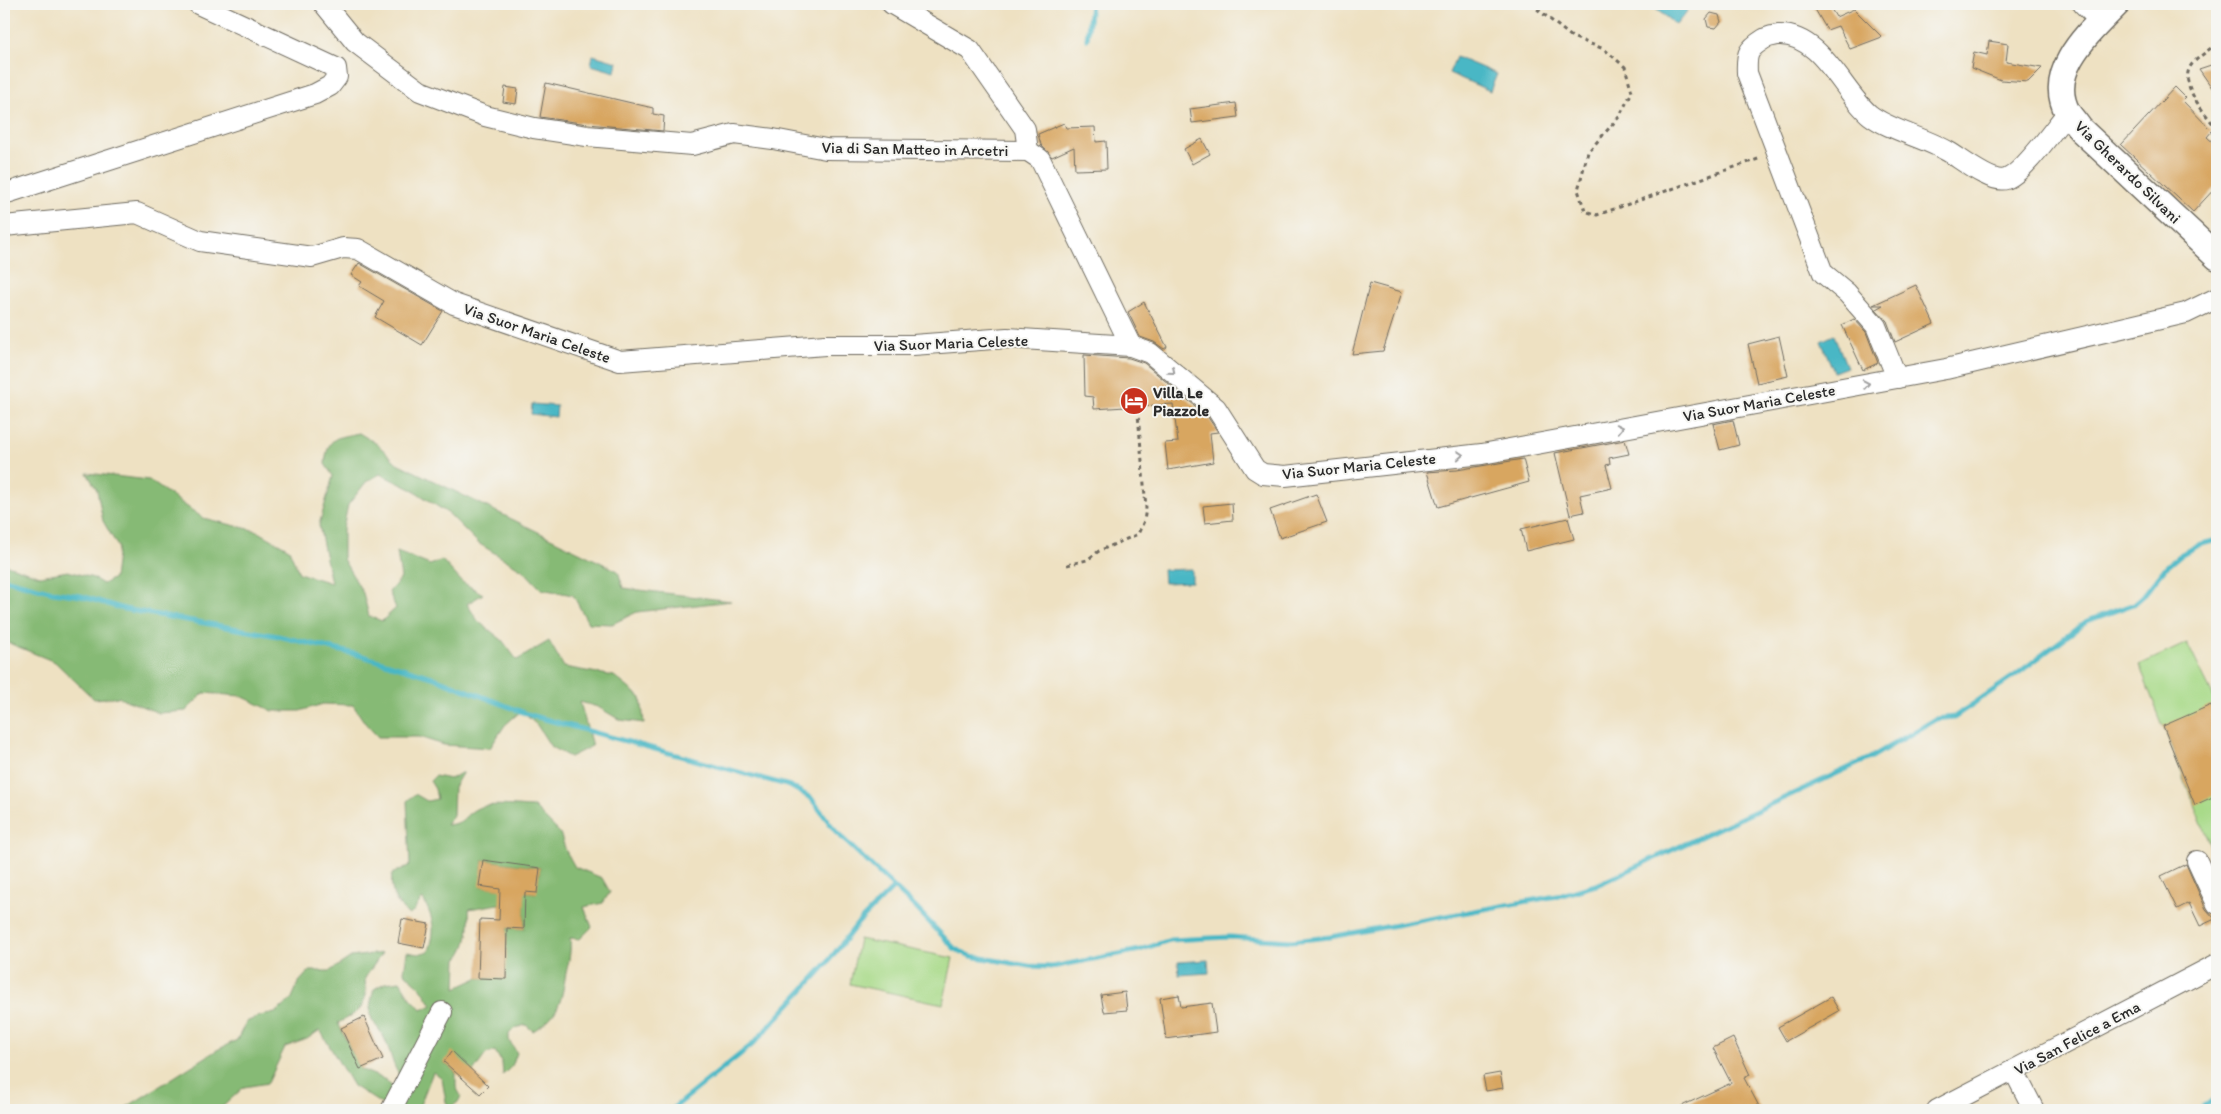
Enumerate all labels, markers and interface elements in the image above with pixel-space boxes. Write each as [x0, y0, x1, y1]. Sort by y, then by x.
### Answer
street label: Via Gherardo Silvani [2071, 117, 2185, 227]
street label: Via di San Matteo in Arcetri [821, 138, 1009, 160]
street label: Via Suor Maria Celeste [461, 299, 613, 367]
street label: Via Suor Maria Celeste [874, 331, 1028, 355]
one-way arrow [1166, 366, 1175, 374]
one-way arrow [1862, 379, 1871, 389]
street label: Via Suor Maria Celeste [1681, 380, 1837, 426]
place label: Villa Le Piazzole [1153, 383, 1209, 420]
hotel icon: Villa Le Piazzole [1119, 386, 1149, 416]
one-way arrow [1616, 423, 1625, 434]
street label: Via Suor Maria Celeste [1281, 448, 1437, 484]
one-way arrow [1456, 450, 1464, 461]
street label: Via San Felice a Ema [2011, 997, 2143, 1079]

